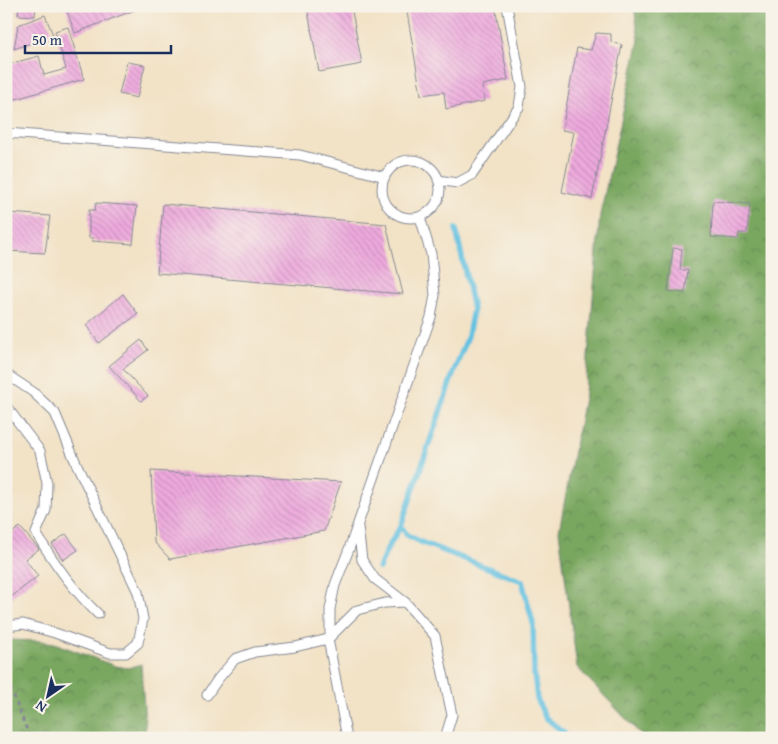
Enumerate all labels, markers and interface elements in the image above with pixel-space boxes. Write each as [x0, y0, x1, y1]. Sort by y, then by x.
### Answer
scale bar [25, 22, 171, 54]
text: 50 m [32, 29, 63, 50]
north arrow [22, 672, 72, 722]
text: N [31, 696, 50, 718]

